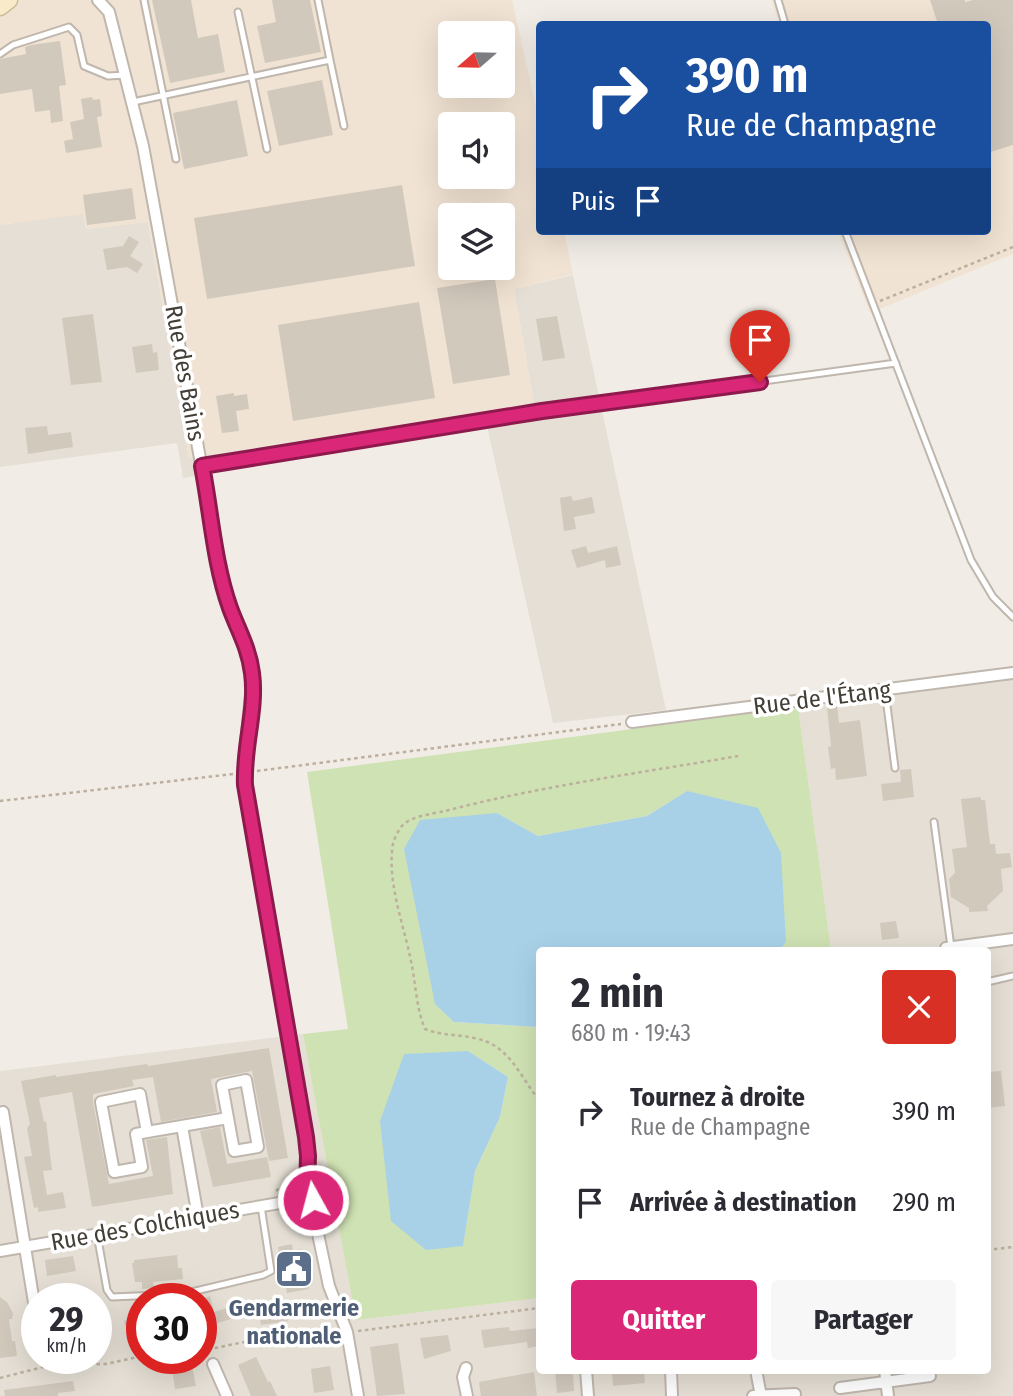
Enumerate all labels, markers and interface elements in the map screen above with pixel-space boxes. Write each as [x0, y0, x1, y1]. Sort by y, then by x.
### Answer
north arrow [438, 21, 514, 98]
map controls [438, 21, 515, 280]
text: 390 m [686, 46, 808, 105]
icon: right [571, 49, 662, 140]
text: Rue de Champagne [686, 106, 937, 144]
button: sound [438, 112, 515, 189]
icon: arrive [629, 182, 667, 220]
text: Puis [571, 186, 615, 217]
button: layers [438, 203, 515, 280]
street label: Rue des Bains [159, 303, 211, 443]
pin [730, 310, 790, 382]
icon: arrive [741, 321, 779, 359]
street label: Rue de l'Étang [751, 675, 893, 720]
text: 2 min [571, 968, 664, 1018]
button: close [882, 970, 956, 1044]
text: 680 m · 19:43 [571, 1019, 691, 1047]
text: Tournez à droite [630, 1082, 805, 1113]
icon: right [571, 1093, 609, 1131]
text: 390 m [892, 1096, 956, 1127]
text: Rue de Champagne [630, 1113, 810, 1141]
position arrow [276, 1163, 350, 1237]
icon: arrive [571, 1184, 609, 1222]
text: Arrivée à destination [630, 1187, 857, 1218]
text: 290 m [892, 1187, 956, 1218]
street label: Rue des Colchiques [49, 1196, 241, 1256]
public building icon: Gendarmerie nationale [273, 1248, 315, 1290]
button: Quitter [571, 1280, 757, 1360]
button: Partager [771, 1280, 956, 1360]
speed limit sign: 30 [126, 1283, 217, 1374]
place label: Gendarmerie nationale [229, 1294, 359, 1350]
text: 29 [49, 1298, 84, 1340]
text: km/h [46, 1335, 87, 1357]

